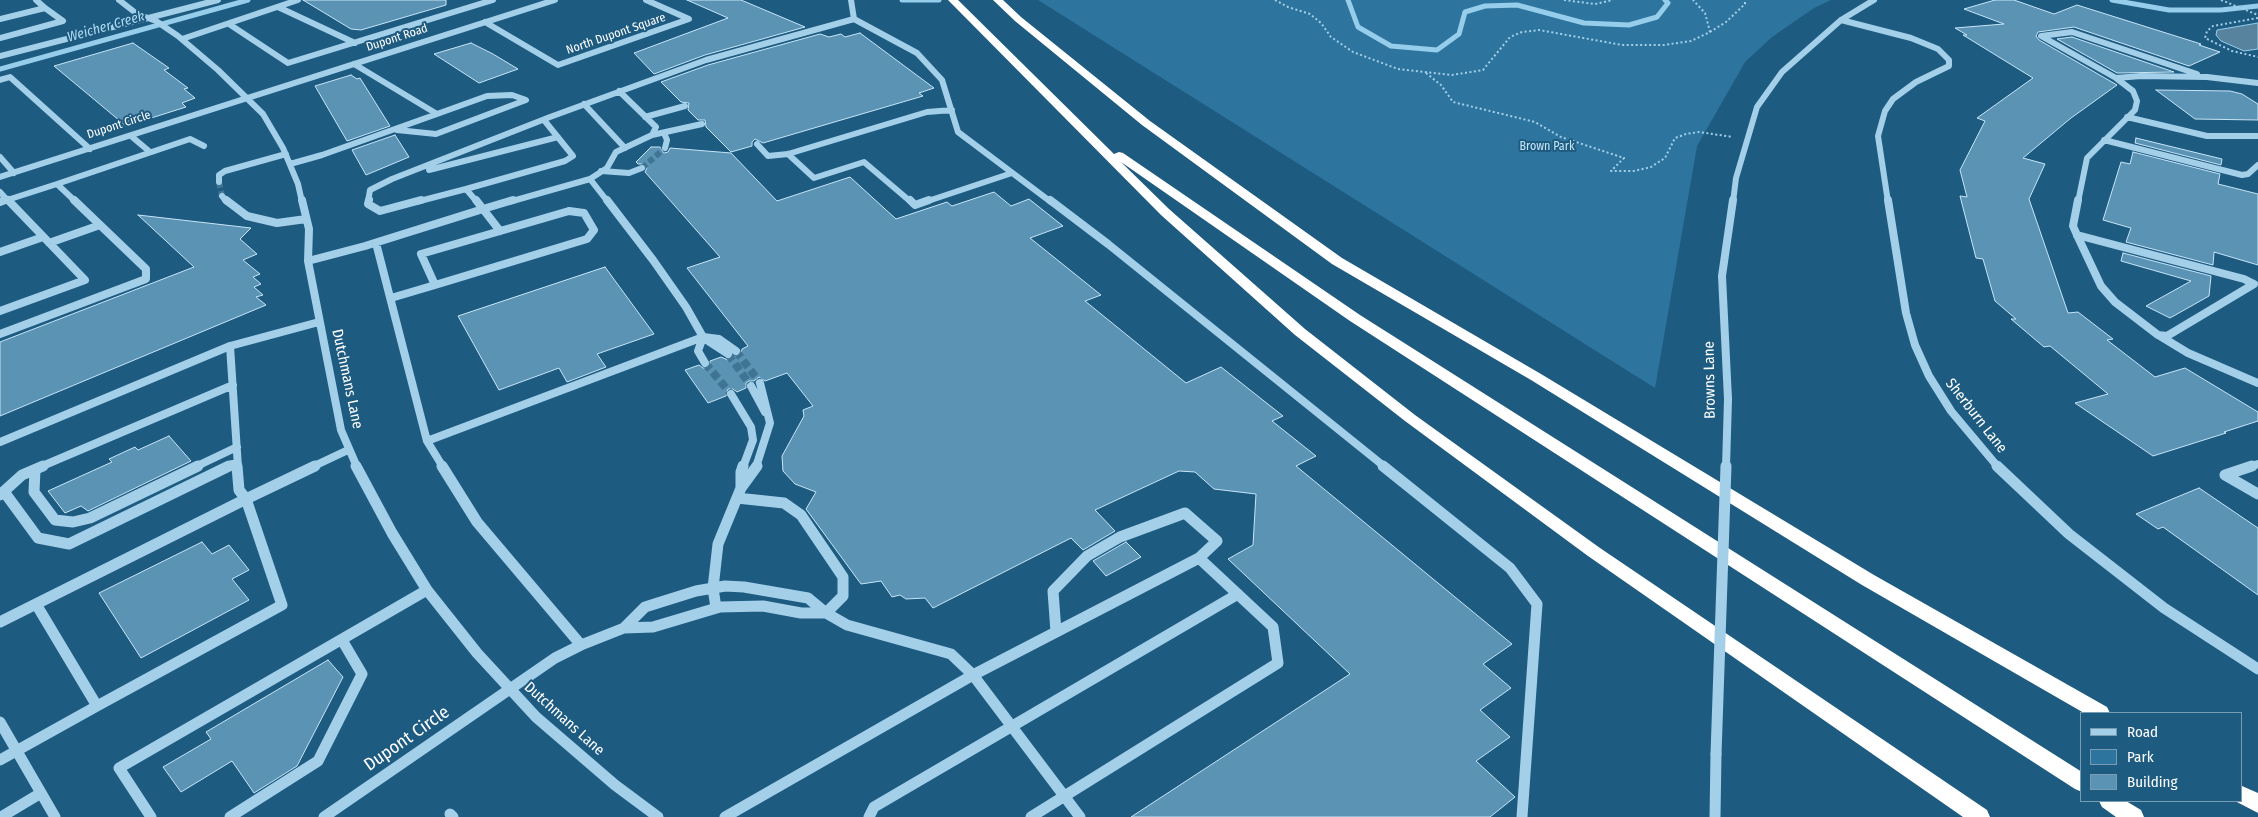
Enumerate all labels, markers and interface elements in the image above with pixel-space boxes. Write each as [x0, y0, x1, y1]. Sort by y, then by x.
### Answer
water label: Weicher Creek [65, 8, 147, 46]
street label: North Dupont Square [564, 10, 668, 58]
street label: Dupont Road [364, 21, 430, 55]
street label: Dupont Circle [85, 108, 153, 142]
park label: Brown Park [1519, 140, 1575, 154]
street label: Dutchmans Lane [328, 327, 366, 431]
street label: Browns Lane [1700, 341, 1720, 419]
street label: Sherburn Lane [1941, 375, 2011, 457]
street label: Dutchmans Lane [520, 678, 608, 760]
street label: Dupont Circle [360, 702, 454, 776]
legend [2080, 712, 2243, 802]
text: Road [2127, 723, 2158, 741]
text: Park [2127, 748, 2154, 766]
text: Building [2127, 773, 2178, 791]

